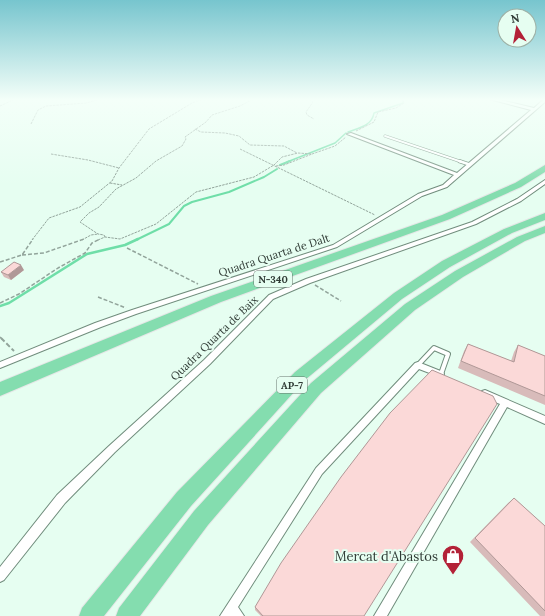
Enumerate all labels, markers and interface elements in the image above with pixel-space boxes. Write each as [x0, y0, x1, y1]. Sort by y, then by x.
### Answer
north arrow [497, 8, 537, 48]
text: N [510, 10, 521, 26]
street label: Quadra Quarta de Dalt [217, 230, 332, 280]
road number: N-340 [254, 271, 292, 287]
street label: Quadra Quarta de Baix [167, 292, 261, 383]
road number: AP-7 [277, 377, 307, 393]
shop icon: Mercat d'Abastos [440, 543, 466, 576]
place label: Mercat d'Abastos [335, 548, 438, 565]

